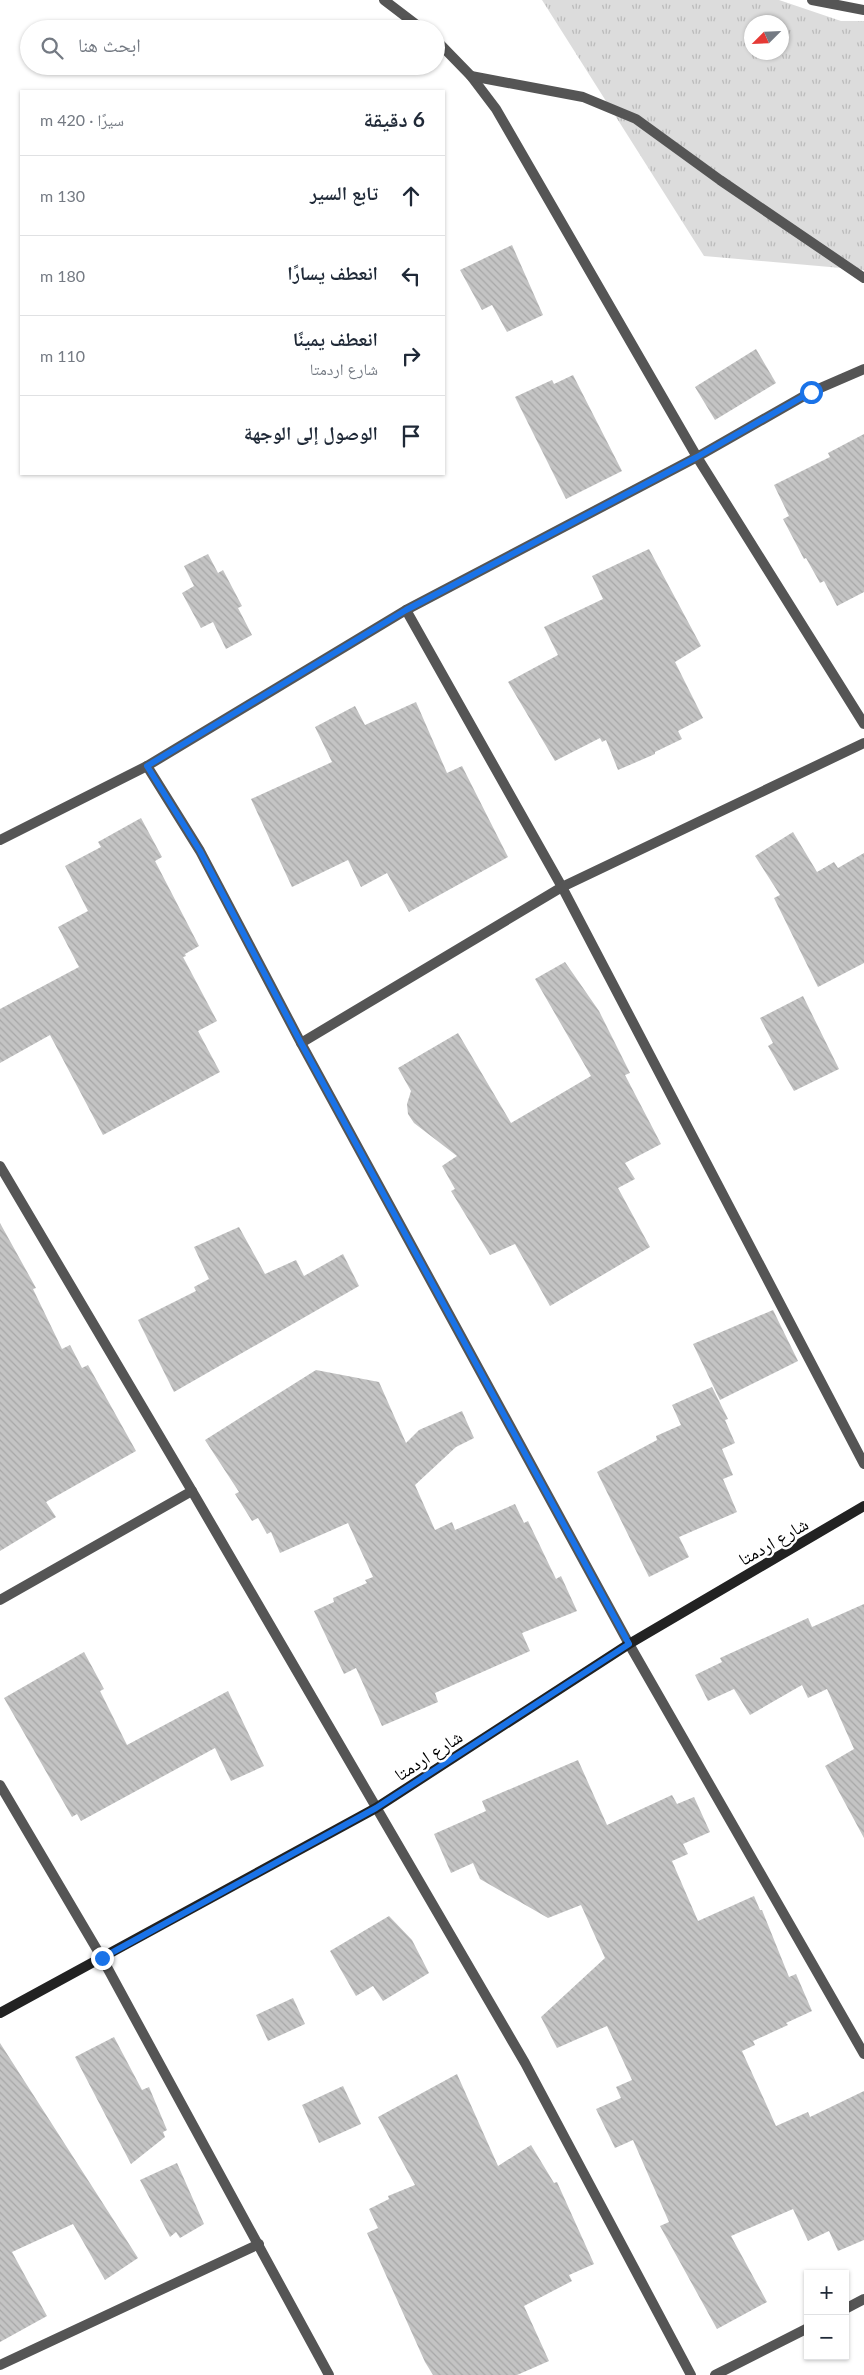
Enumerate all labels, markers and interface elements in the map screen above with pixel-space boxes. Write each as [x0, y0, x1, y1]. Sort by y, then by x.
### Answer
north arrow [744, 15, 789, 60]
search box [20, 20, 445, 75]
text: ابحث هنا [78, 33, 141, 56]
icon: search [38, 34, 66, 62]
text: 6 دقيقة [364, 106, 425, 131]
text: سيرًا · 420 m [40, 110, 124, 129]
text: تابع السير [310, 181, 378, 204]
icon: ahead [397, 182, 425, 210]
text: 130 m [40, 186, 85, 205]
text: انعطف يسارًا [287, 261, 378, 284]
icon: left [397, 262, 425, 290]
text: 180 m [40, 266, 85, 285]
text: انعطف يمينًا [293, 327, 378, 350]
icon: right [397, 342, 425, 370]
text: 110 m [40, 346, 85, 365]
text: شارع اردمتا [310, 359, 378, 378]
route start [800, 381, 823, 404]
text: الوصول إلى الوجهة [244, 421, 378, 444]
icon: arrive [397, 422, 425, 450]
street label: شارع اردمتا [734, 1512, 812, 1571]
street label: شارع اردمتا [390, 1725, 467, 1786]
route end [91, 1947, 114, 1970]
map controls [804, 2270, 849, 2360]
button: + [804, 2270, 849, 2315]
button: − [804, 2315, 849, 2360]

